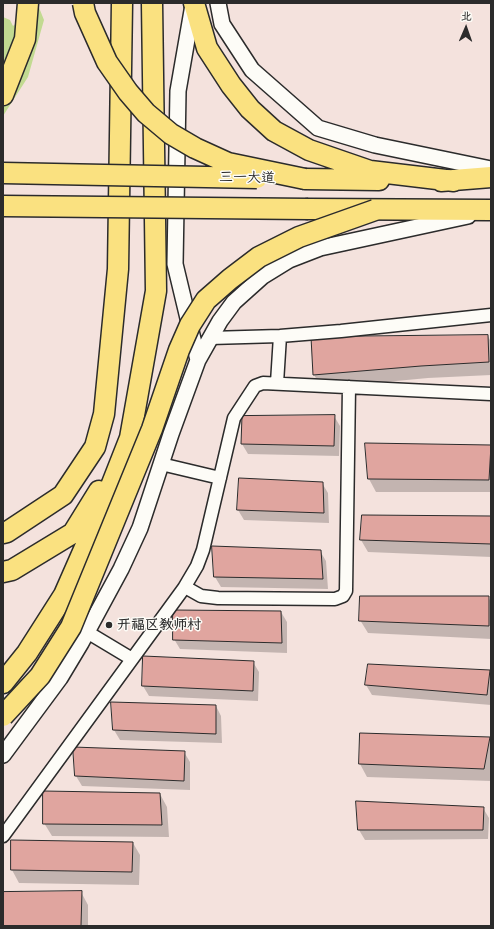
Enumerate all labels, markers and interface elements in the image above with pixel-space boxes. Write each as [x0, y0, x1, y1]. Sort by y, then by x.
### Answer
text: 北 [461, 7, 472, 24]
north arrow [446, 8, 486, 48]
street label: 三一大道 [219, 169, 275, 187]
place label: 开福区教师村 [117, 617, 201, 633]
marker: 开福区教师村 [104, 620, 114, 630]

